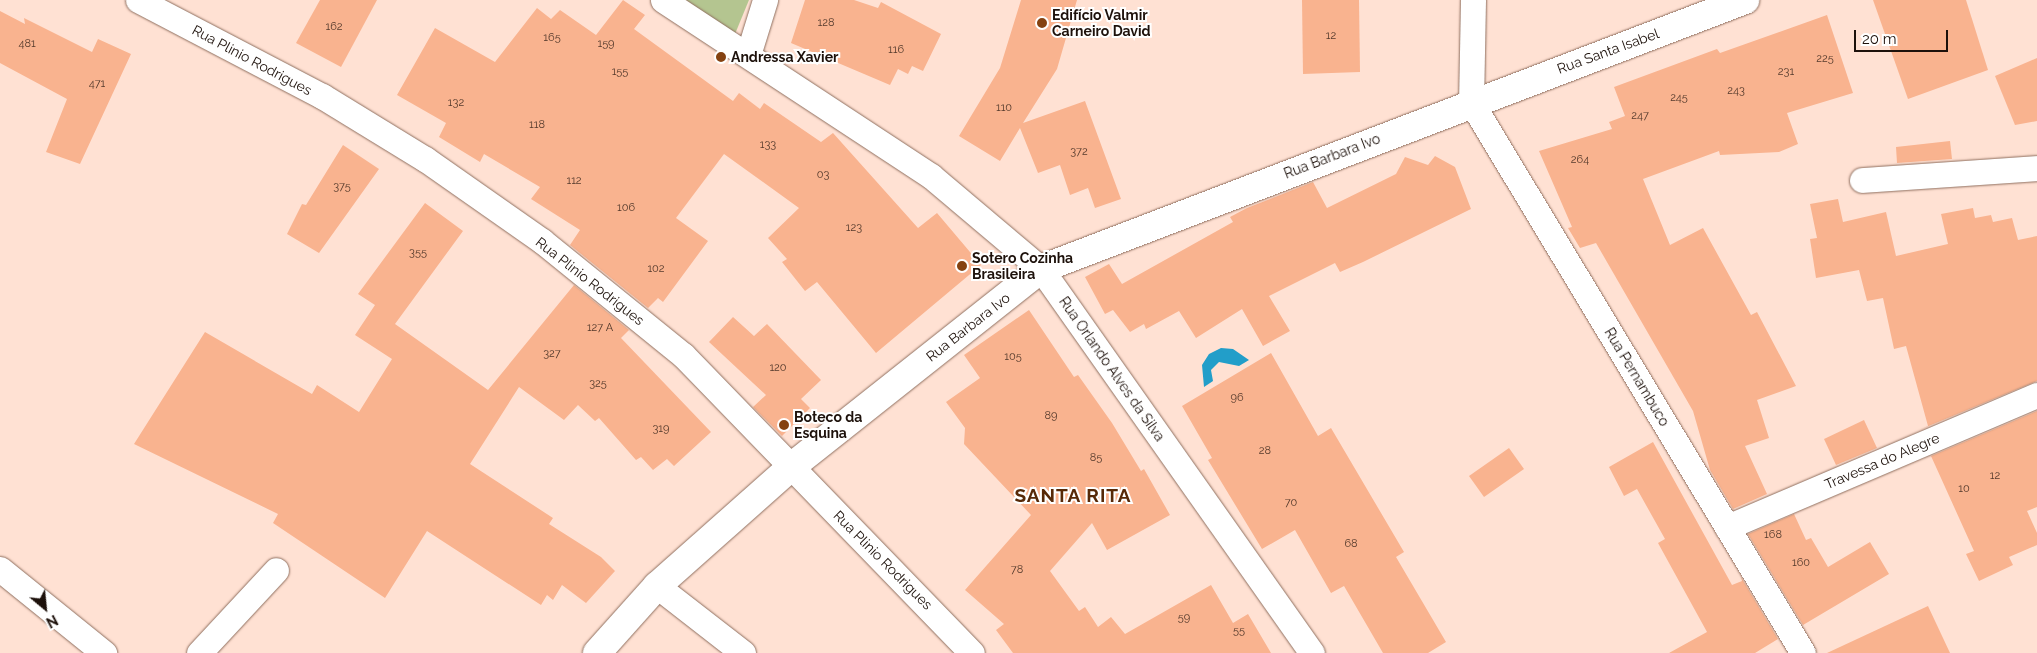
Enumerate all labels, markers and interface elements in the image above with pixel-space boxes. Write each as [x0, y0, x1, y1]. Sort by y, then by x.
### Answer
place label: Edifício Valmir Carneiro David [1052, 7, 1151, 40]
house number: 128 [818, 16, 834, 30]
marker: Edifício Valmir Carneiro David [1036, 17, 1048, 29]
house number: 162 [325, 20, 343, 34]
scale bar [1857, 20, 1951, 52]
street label: Rua Plinio Rodrigues [189, 21, 315, 99]
street label: Rua Santa Isabel [1555, 25, 1661, 77]
house number: 12 [1326, 29, 1336, 43]
text: 20 m [1862, 30, 1897, 48]
house number: 165 [543, 31, 561, 45]
house number: 481 [18, 37, 36, 51]
house number: 159 [597, 37, 615, 51]
house number: 116 [888, 43, 904, 57]
place label: Andressa Xavier [731, 49, 839, 65]
marker: Andressa Xavier [715, 51, 727, 63]
house number: 225 [1816, 52, 1834, 66]
house number: 155 [612, 65, 628, 79]
house number: 231 [1778, 65, 1794, 79]
house number: 471 [89, 77, 105, 91]
house number: 243 [1727, 84, 1745, 98]
house number: 245 [1670, 91, 1688, 105]
house number: 132 [448, 96, 464, 110]
house number: 110 [996, 101, 1012, 115]
house number: 247 [1631, 109, 1649, 123]
house number: 118 [529, 118, 545, 132]
street label: Rua Barbara Ivo [1281, 130, 1383, 182]
house number: 133 [760, 138, 776, 152]
house number: 372 [1070, 145, 1088, 159]
house number: 264 [1571, 153, 1589, 167]
house number: 03 [817, 168, 829, 182]
house number: 112 [566, 174, 582, 188]
house number: 375 [333, 180, 351, 194]
house number: 106 [617, 201, 635, 215]
house number: 123 [846, 221, 862, 235]
street label: Rua Plinio Rodrigues [532, 233, 648, 329]
house number: 355 [409, 246, 427, 260]
place label: Sotero Cozinha Brasileira [972, 250, 1073, 282]
marker: Sotero Cozinha Brasileira [956, 260, 968, 272]
house number: 102 [647, 262, 665, 276]
street label: Rua Barbara Ivo [923, 289, 1013, 365]
street label: Rua Orlando Alves da Silva [1056, 293, 1168, 445]
house number: 127 A [587, 321, 613, 335]
street label: Rua Pernambuco [1601, 325, 1673, 429]
house number: 327 [543, 347, 561, 361]
house number: 105 [1004, 350, 1022, 364]
house number: 120 [769, 361, 787, 375]
house number: 325 [589, 377, 607, 391]
house number: 96 [1230, 391, 1244, 405]
place label: Boteco da Esquina [794, 409, 862, 442]
house number: 89 [1045, 409, 1057, 423]
marker: Boteco da Esquina [778, 419, 790, 431]
house number: 319 [652, 422, 670, 436]
street label: Travessa do Alegre [1822, 429, 1942, 493]
house number: 28 [1259, 444, 1271, 458]
house number: 85 [1090, 451, 1102, 465]
house number: 12 [1990, 469, 2000, 483]
house number: 10 [1958, 482, 1970, 496]
district label: SANTA RITA [1013, 485, 1133, 507]
house number: 70 [1285, 496, 1297, 510]
street label: Rua Plinio Rodrigues [830, 507, 936, 613]
house number: 168 [1764, 528, 1782, 542]
house number: 68 [1344, 537, 1358, 551]
house number: 160 [1792, 556, 1810, 570]
house number: 78 [1011, 563, 1023, 577]
north arrow [20, 583, 70, 633]
house number: 59 [1178, 611, 1190, 625]
text: N [44, 612, 61, 631]
house number: 55 [1233, 624, 1245, 638]

